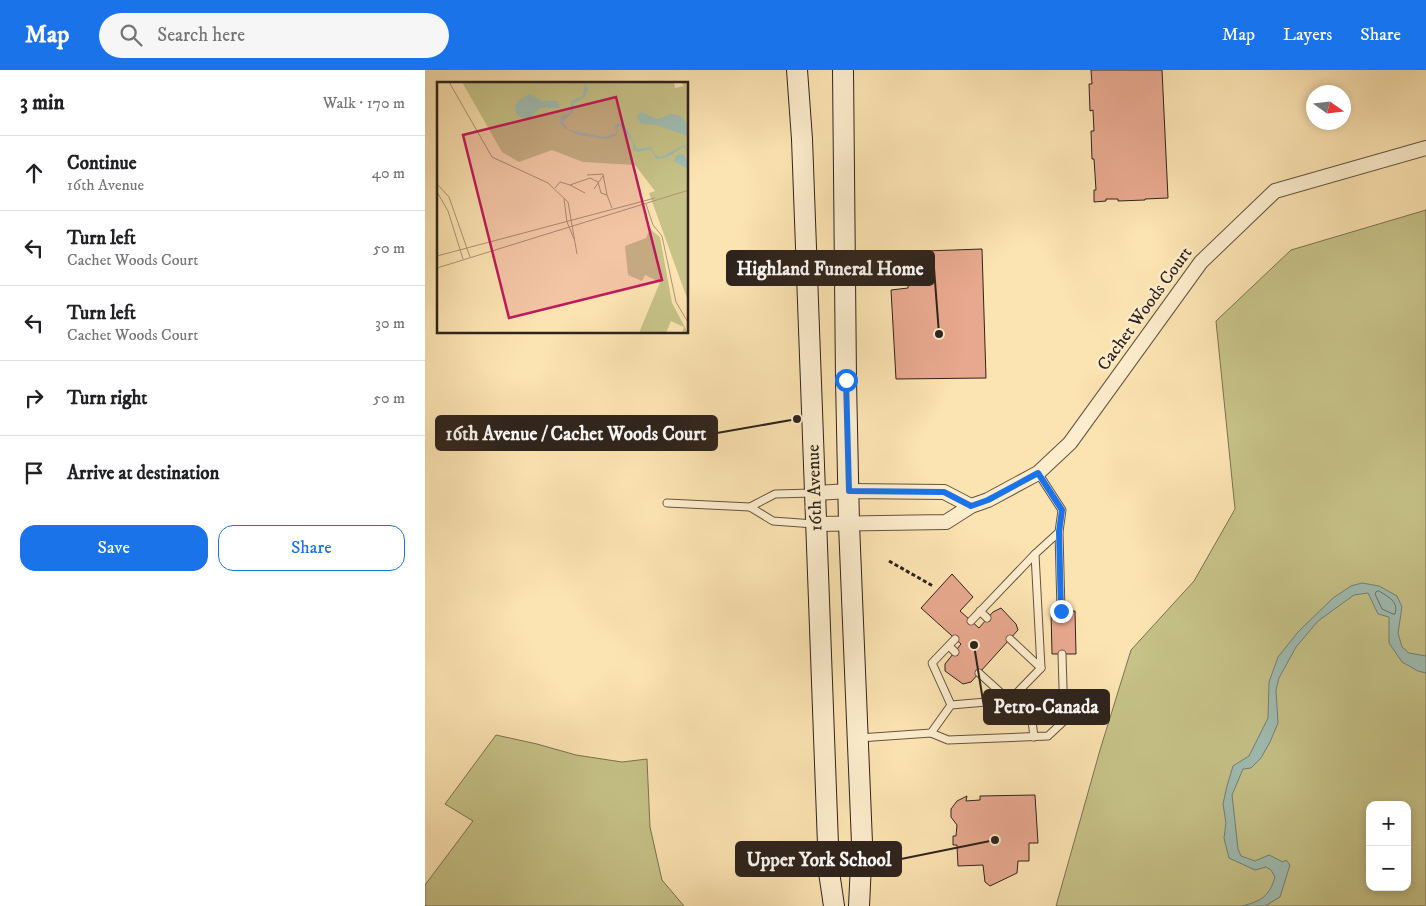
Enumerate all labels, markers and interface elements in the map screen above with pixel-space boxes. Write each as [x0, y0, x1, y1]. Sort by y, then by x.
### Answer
search box [99, 13, 449, 58]
text: Map [25, 20, 69, 50]
icon: search [117, 21, 145, 49]
text: Search here [157, 24, 245, 47]
text: Map [1222, 24, 1255, 46]
text: Layers [1283, 24, 1332, 46]
text: Share [1360, 24, 1401, 46]
inset map [437, 82, 689, 334]
north arrow [1306, 85, 1351, 130]
text: 3 min [20, 90, 65, 116]
text: Walk · 170 m [323, 93, 405, 113]
text: Continue [67, 152, 137, 175]
icon: ahead [20, 159, 48, 187]
text: 40 m [372, 163, 405, 183]
text: 16th Avenue [67, 175, 144, 195]
text: Turn left [67, 227, 136, 250]
icon: left [20, 234, 48, 262]
text: 50 m [373, 238, 405, 258]
street label: Cachet Woods Court [1093, 243, 1197, 375]
text: Cachet Woods Court [67, 250, 198, 270]
callout: Highland Funeral Home [727, 251, 934, 285]
text: Highland Funeral Home [736, 258, 924, 281]
text: Turn left [67, 302, 136, 325]
icon: left [20, 309, 48, 337]
text: 30 m [375, 313, 405, 333]
text: Cachet Woods Court [67, 325, 198, 345]
route start [835, 369, 858, 392]
icon: right [20, 384, 48, 412]
text: Turn right [67, 387, 147, 410]
text: 50 m [373, 388, 405, 408]
callout: 16th Avenue / Cachet Woods Court [436, 416, 717, 450]
text: 16th Avenue / Cachet Woods Court [446, 423, 707, 446]
street label: 16th Avenue [802, 444, 828, 532]
icon: arrive [20, 459, 48, 487]
text: Arrive at destination [67, 462, 219, 485]
button: Save [20, 525, 208, 571]
button: Share [218, 525, 405, 571]
route end [1050, 600, 1073, 623]
callout: Petro-Canada [984, 690, 1109, 724]
text: Petro-Canada [993, 696, 1099, 719]
map controls [1366, 801, 1411, 891]
button: + [1366, 801, 1411, 846]
callout: Upper York School [736, 842, 901, 876]
button: − [1366, 846, 1411, 891]
text: Upper York School [747, 849, 892, 872]

